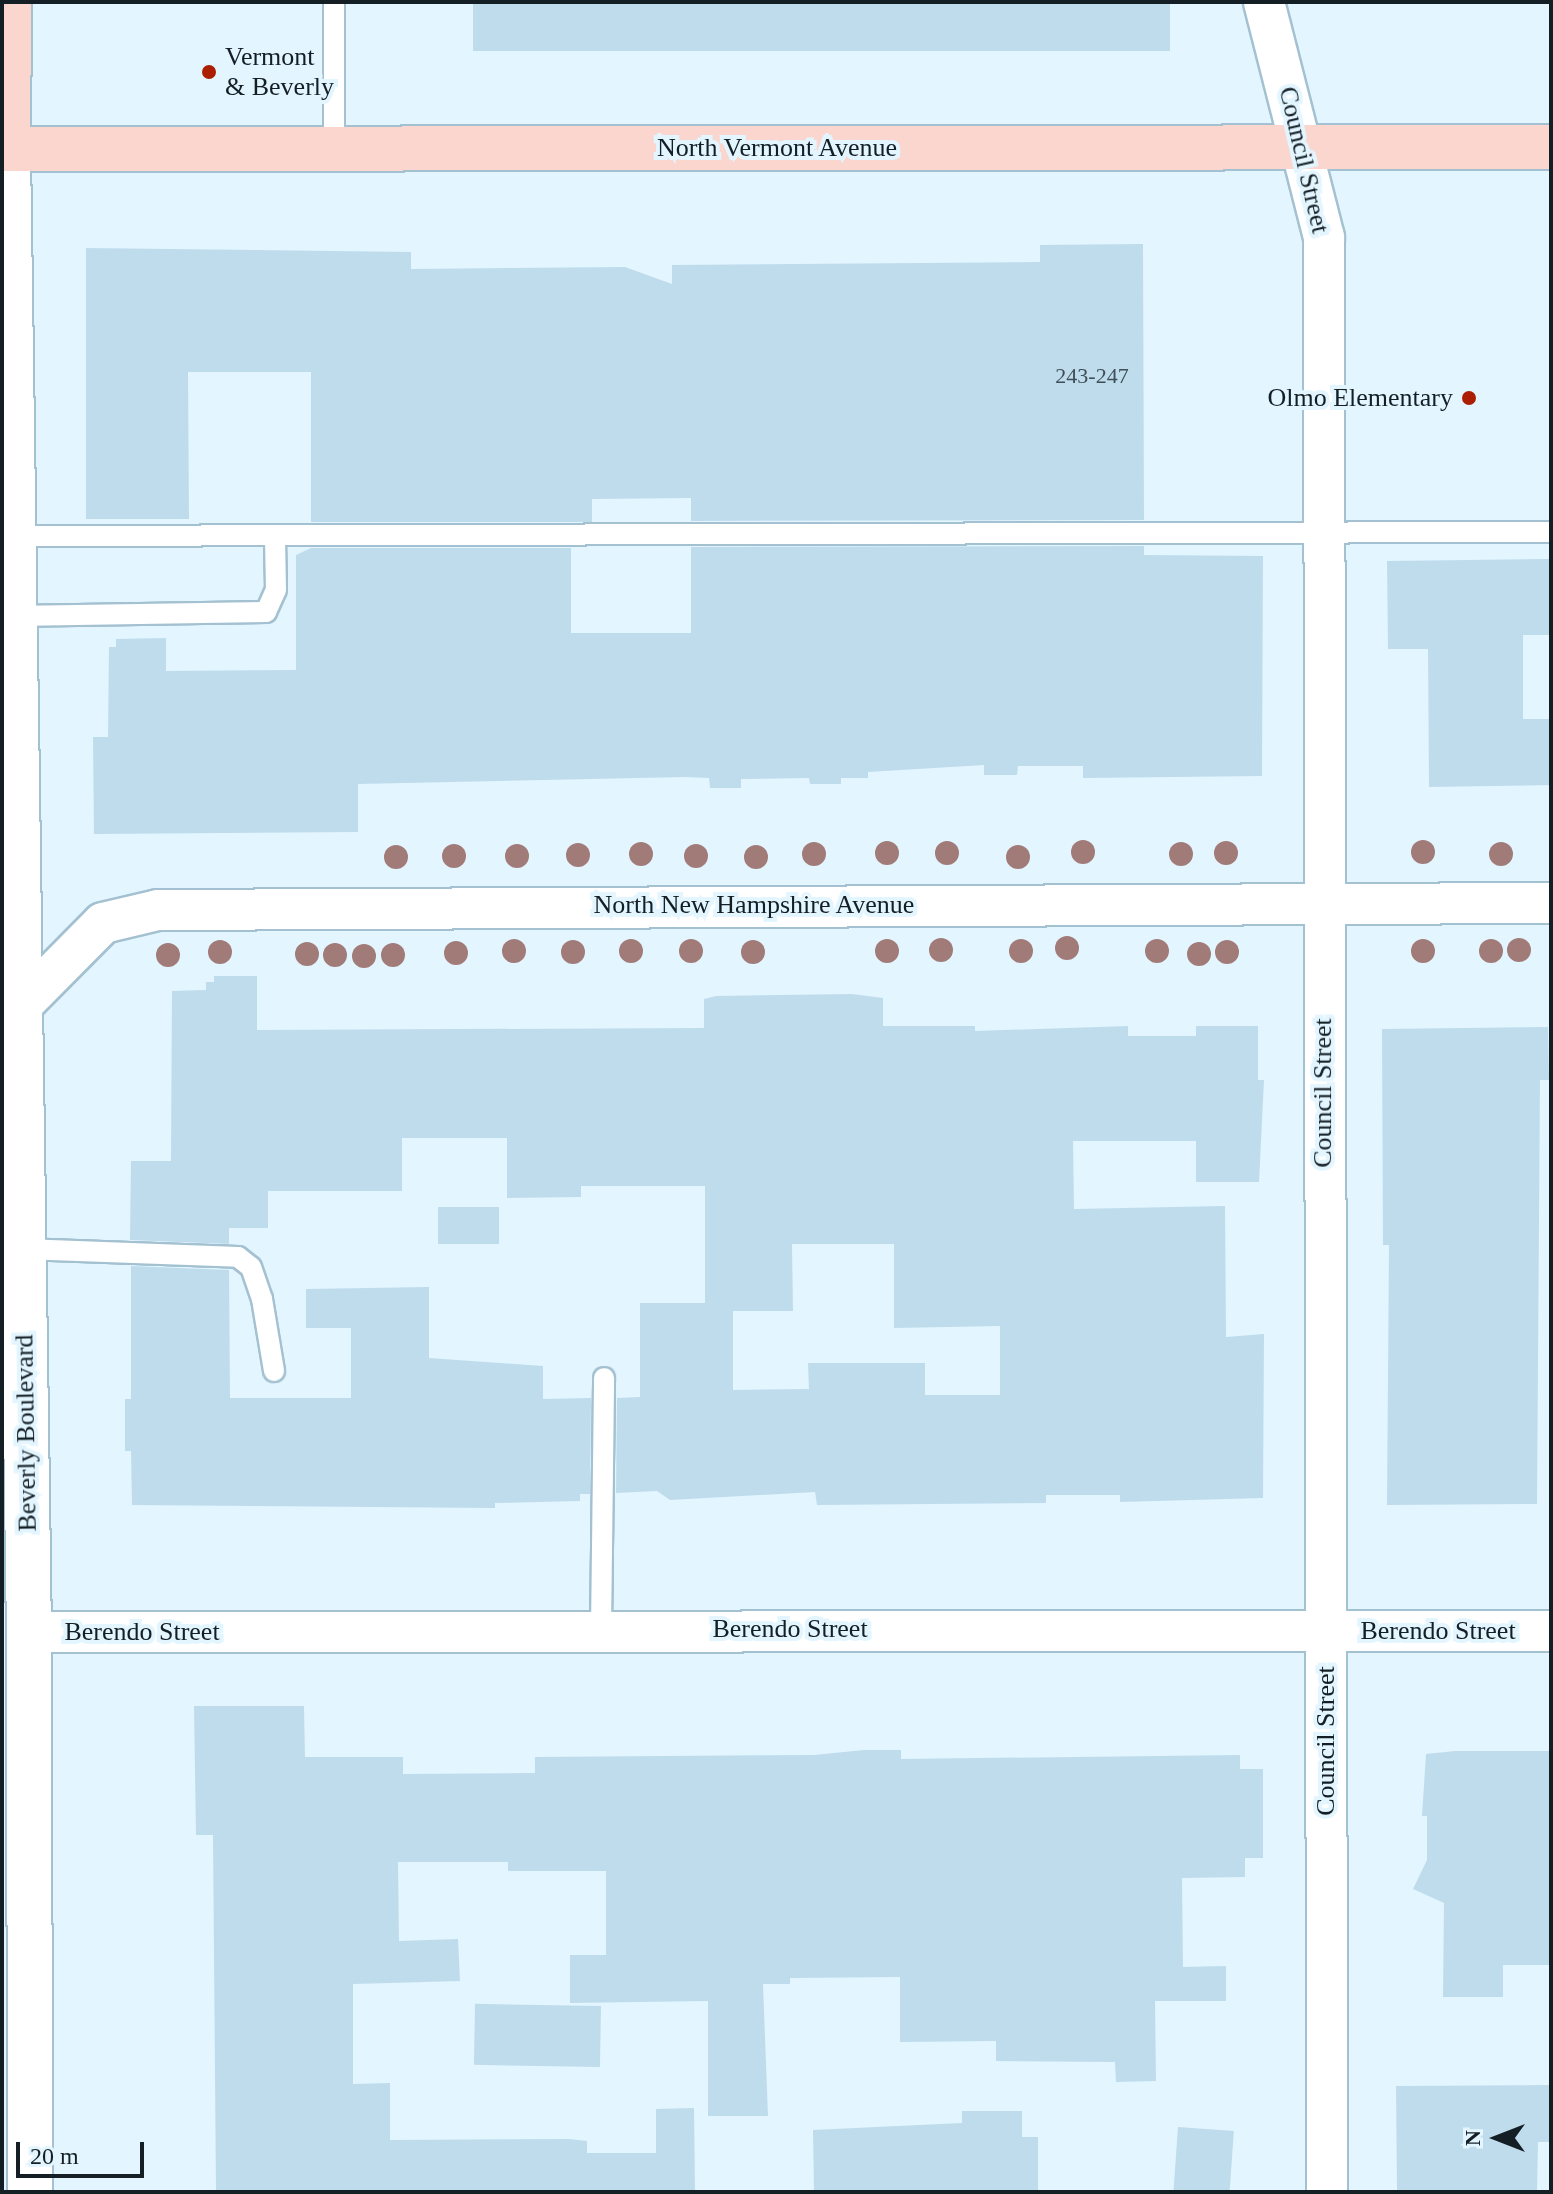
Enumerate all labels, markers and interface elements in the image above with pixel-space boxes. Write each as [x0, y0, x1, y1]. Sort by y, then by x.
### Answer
place label: Vermont & Beverly [225, 41, 334, 102]
marker: Vermont & Beverly [200, 63, 218, 81]
street label: Council Street [1272, 84, 1336, 236]
street label: North Vermont Avenue [656, 132, 898, 164]
house number: 243-247 [1055, 363, 1129, 389]
place label: Olmo Elementary [1267, 382, 1453, 414]
marker: Olmo Elementary [1460, 389, 1478, 407]
street label: North New Hampshire Avenue [593, 889, 915, 921]
street label: Council Street [1307, 1018, 1339, 1168]
street label: Beverly Boulevard [9, 1334, 43, 1532]
street label: Berendo Street [712, 1613, 868, 1645]
street label: Berendo Street [1360, 1615, 1516, 1647]
street label: Berendo Street [64, 1616, 220, 1648]
street label: Council Street [1310, 1666, 1342, 1816]
north arrow [1457, 2098, 1537, 2178]
scale bar [20, 2126, 148, 2176]
text: N [1460, 2130, 1485, 2146]
text: 20 m [30, 2143, 79, 2169]

